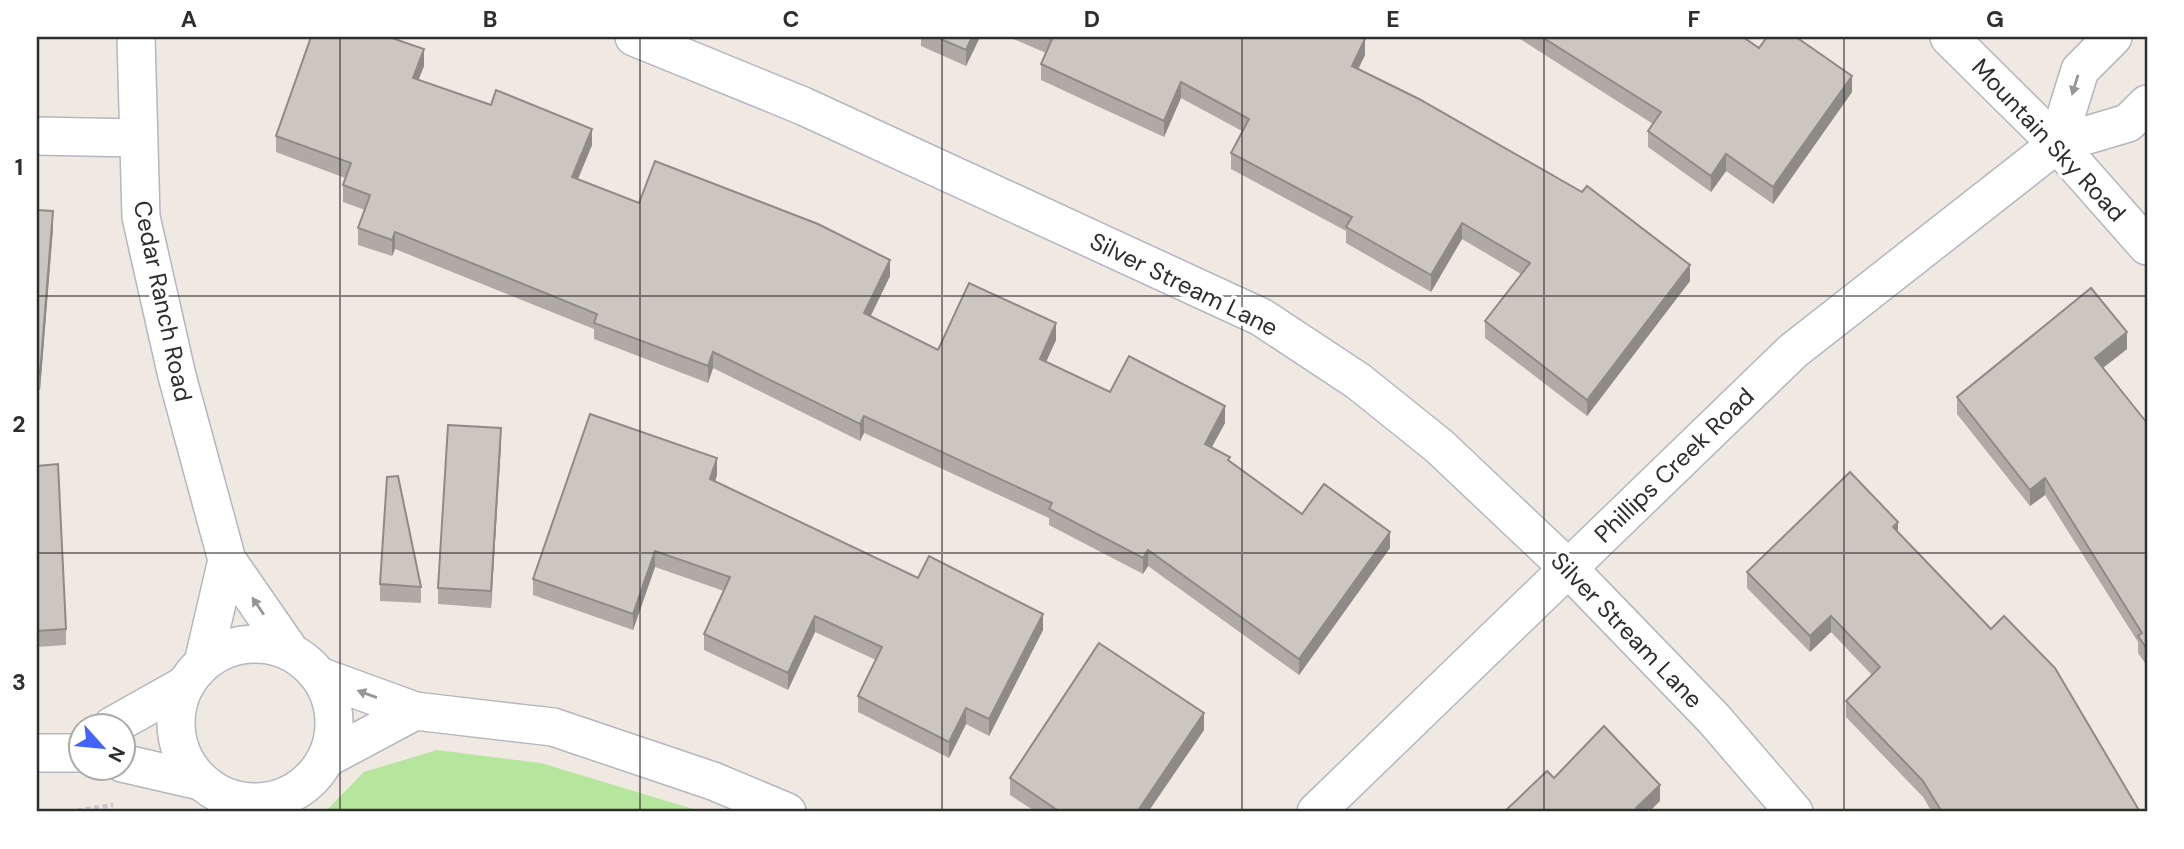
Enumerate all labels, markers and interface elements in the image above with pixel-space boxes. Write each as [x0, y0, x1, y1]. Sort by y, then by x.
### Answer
text: A [181, 4, 197, 34]
text: B [483, 4, 497, 34]
text: C [783, 4, 799, 34]
text: D [1084, 4, 1100, 34]
text: E [1386, 4, 1400, 34]
text: F [1688, 4, 1701, 34]
text: G [1986, 4, 2004, 34]
street label: Mountain Sky Road [1965, 52, 2133, 228]
one-way arrow [2070, 74, 2080, 95]
text: 1 [15, 152, 23, 182]
street label: Cedar Ranch Road [127, 198, 199, 404]
street label: Silver Stream Lane [1085, 225, 1283, 343]
street label: Phillips Creek Road [1587, 381, 1761, 549]
text: 2 [12, 409, 26, 439]
street label: Silver Stream Lane [1545, 545, 1709, 715]
one-way arrow [251, 597, 265, 615]
text: 3 [12, 667, 26, 697]
one-way arrow [357, 688, 378, 699]
north arrow [66, 712, 136, 782]
text: N [102, 743, 131, 766]

